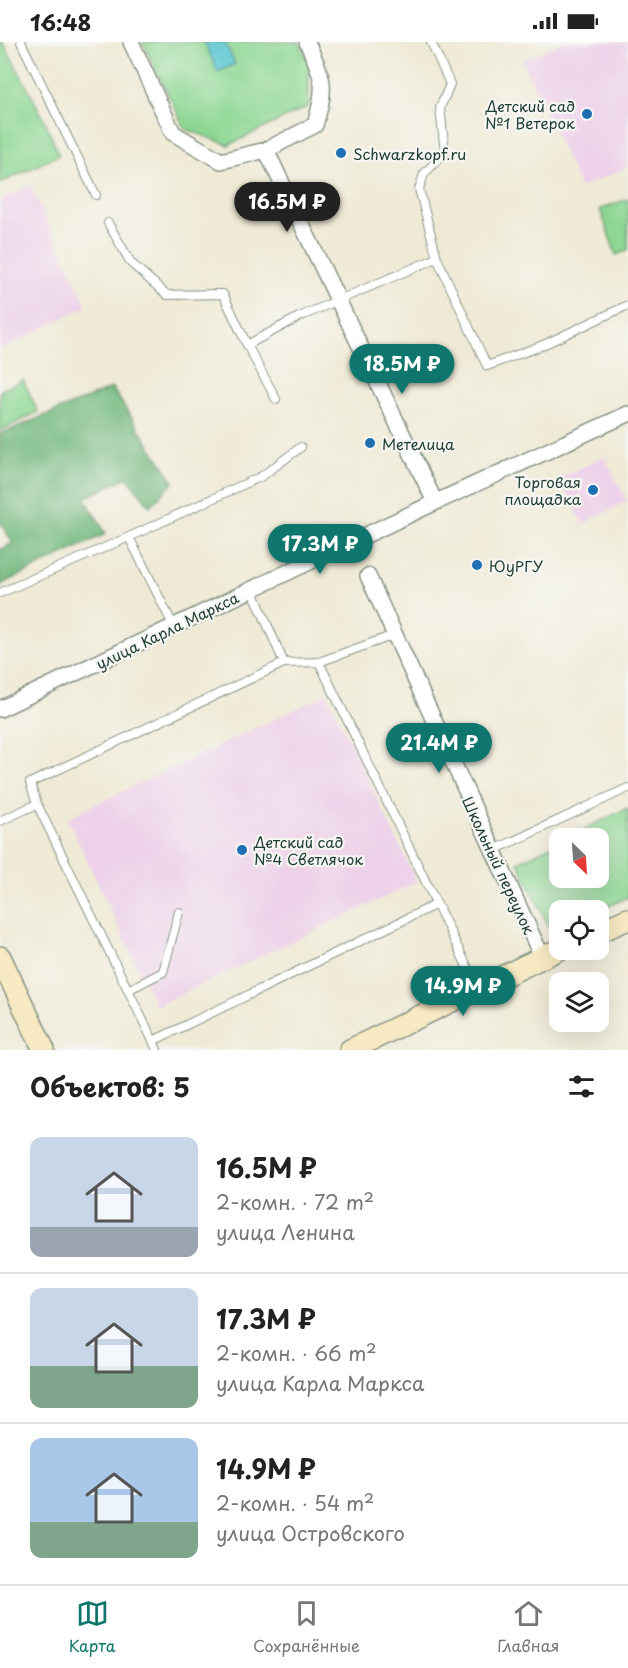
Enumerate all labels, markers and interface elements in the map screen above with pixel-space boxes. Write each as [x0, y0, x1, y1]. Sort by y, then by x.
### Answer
text: 16:48 [30, 5, 91, 38]
place label: Детский сад №1 Ветерок [485, 94, 575, 134]
marker: Детский сад №1 Ветерок [580, 107, 594, 121]
place label: Schwarzkopf.ru [353, 142, 466, 165]
marker: Schwarzkopf.ru [334, 146, 348, 160]
pin: 16.5M ₽ [232, 182, 342, 233]
text: 16.5M ₽ [248, 186, 326, 216]
pin: 18.5M ₽ [347, 344, 457, 395]
text: 18.5M ₽ [363, 348, 441, 378]
place label: Метелица [382, 432, 455, 455]
marker: Метелица [363, 436, 377, 450]
place label: Торговая площадка [505, 470, 582, 510]
marker: Торговая площадка [586, 483, 600, 497]
pin: 17.3M ₽ [265, 524, 375, 575]
text: 17.3M ₽ [282, 528, 358, 558]
place label: ЮуРГУ [489, 554, 543, 577]
marker: ЮуРГУ [470, 558, 484, 572]
street label: улица Карла Маркса [92, 585, 243, 675]
pin: 21.4M ₽ [384, 723, 494, 774]
text: 21.4M ₽ [400, 727, 478, 757]
street label: Школьный переулок [457, 792, 541, 938]
north arrow [549, 828, 609, 888]
map controls [549, 828, 609, 1032]
place label: Детский сад №4 Светлячок [253, 830, 363, 870]
marker: Детский сад №4 Светлячок [235, 843, 249, 857]
button: locate [549, 900, 609, 960]
pin: 14.9M ₽ [408, 966, 518, 1017]
text: 14.9M ₽ [425, 970, 501, 1000]
button: layers [549, 972, 609, 1032]
text: Объектов: 5 [30, 1067, 190, 1106]
icon: filters [565, 1070, 598, 1103]
text: 16.5M ₽ [216, 1148, 317, 1187]
icon: home [78, 1161, 150, 1233]
text: 2-комн. · 72 m² [216, 1187, 374, 1217]
text: улица Ленина [216, 1217, 355, 1247]
text: 17.3M ₽ [216, 1299, 316, 1338]
icon: home [78, 1312, 150, 1384]
text: 2-комн. · 66 m² [216, 1338, 377, 1368]
text: улица Карла Маркса [216, 1368, 424, 1398]
text: 14.9M ₽ [216, 1449, 316, 1488]
icon: home [78, 1462, 150, 1534]
text: 2-комн. · 54 m² [216, 1488, 374, 1518]
text: улица Островского [216, 1518, 405, 1548]
tab: Карта [69, 1597, 116, 1657]
tab: Сохранённые [253, 1597, 360, 1657]
tab: Главная [497, 1597, 559, 1657]

